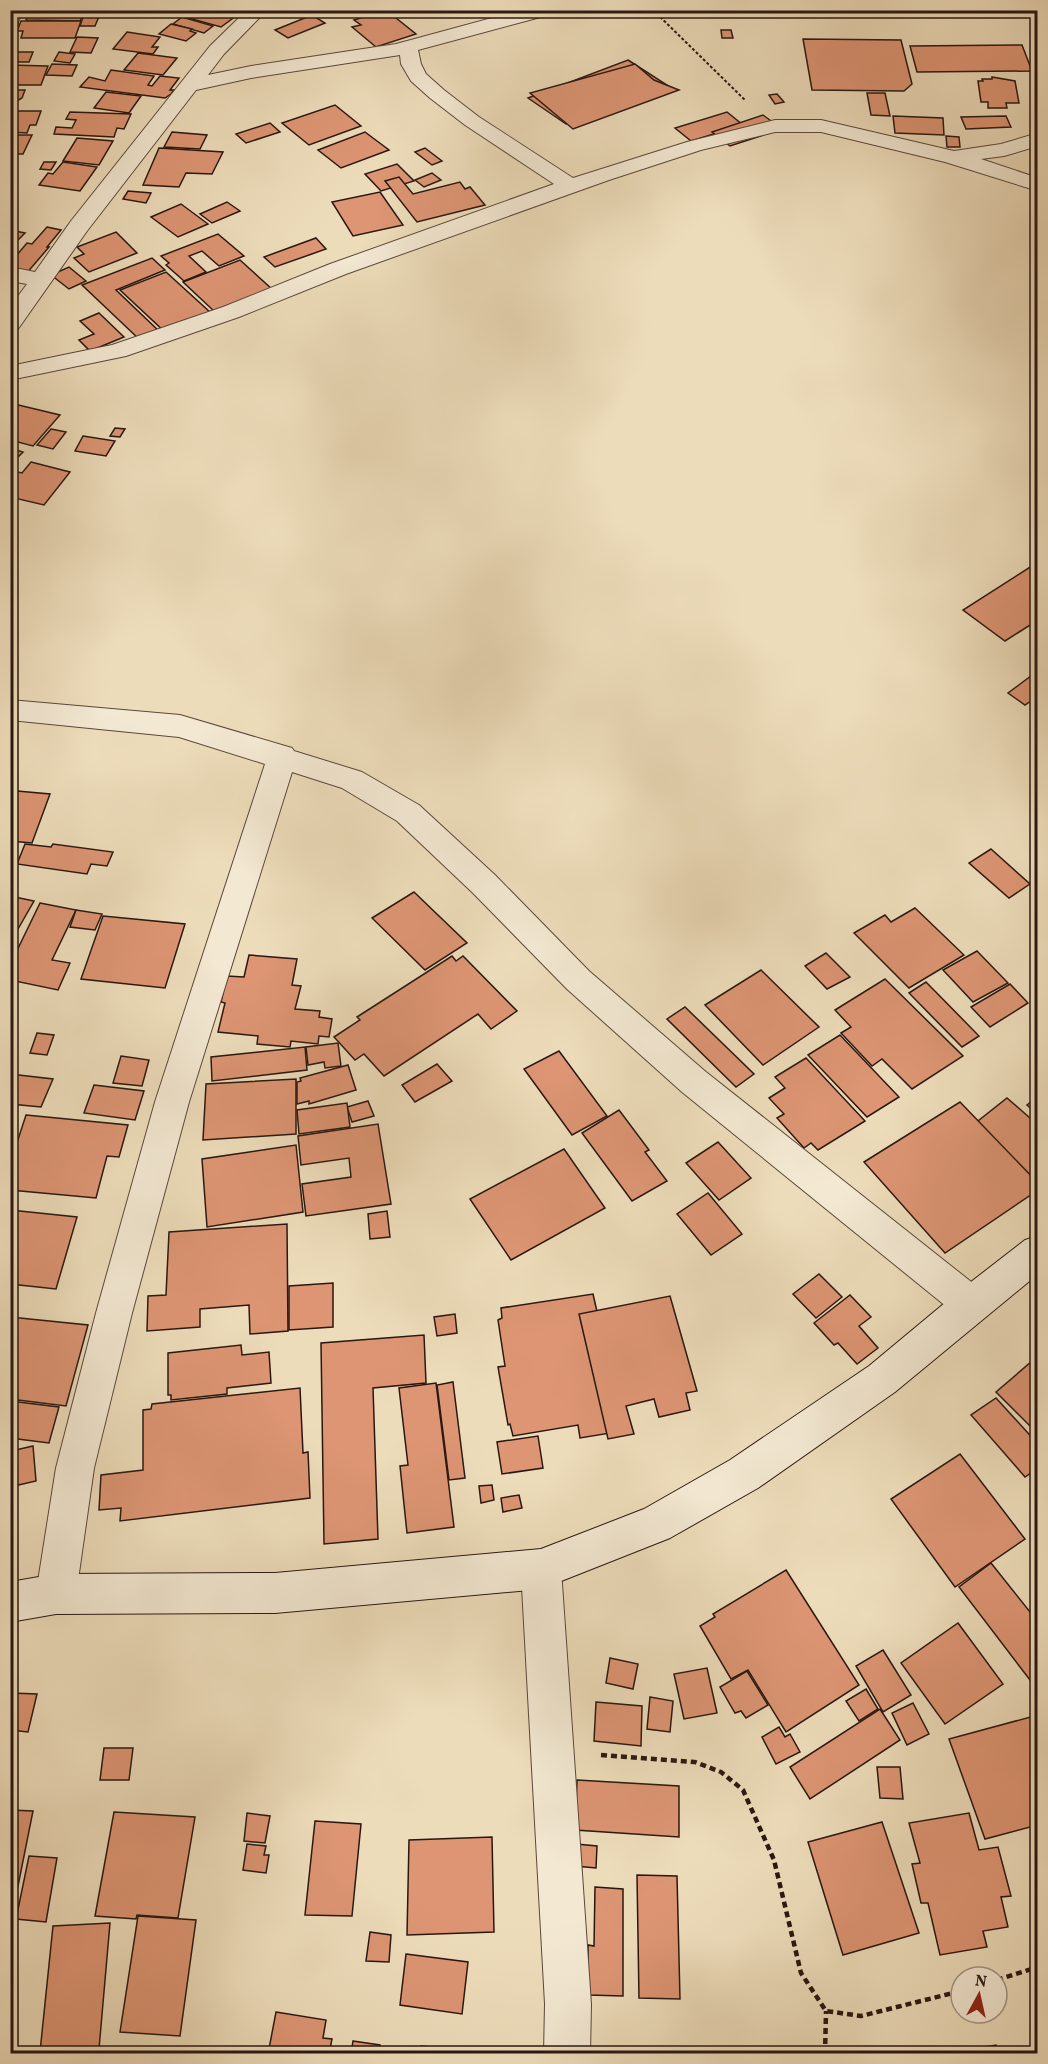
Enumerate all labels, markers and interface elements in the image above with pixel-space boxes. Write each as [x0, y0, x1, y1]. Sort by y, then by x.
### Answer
north arrow [949, 1965, 1009, 2025]
text: N [974, 1970, 988, 1994]

